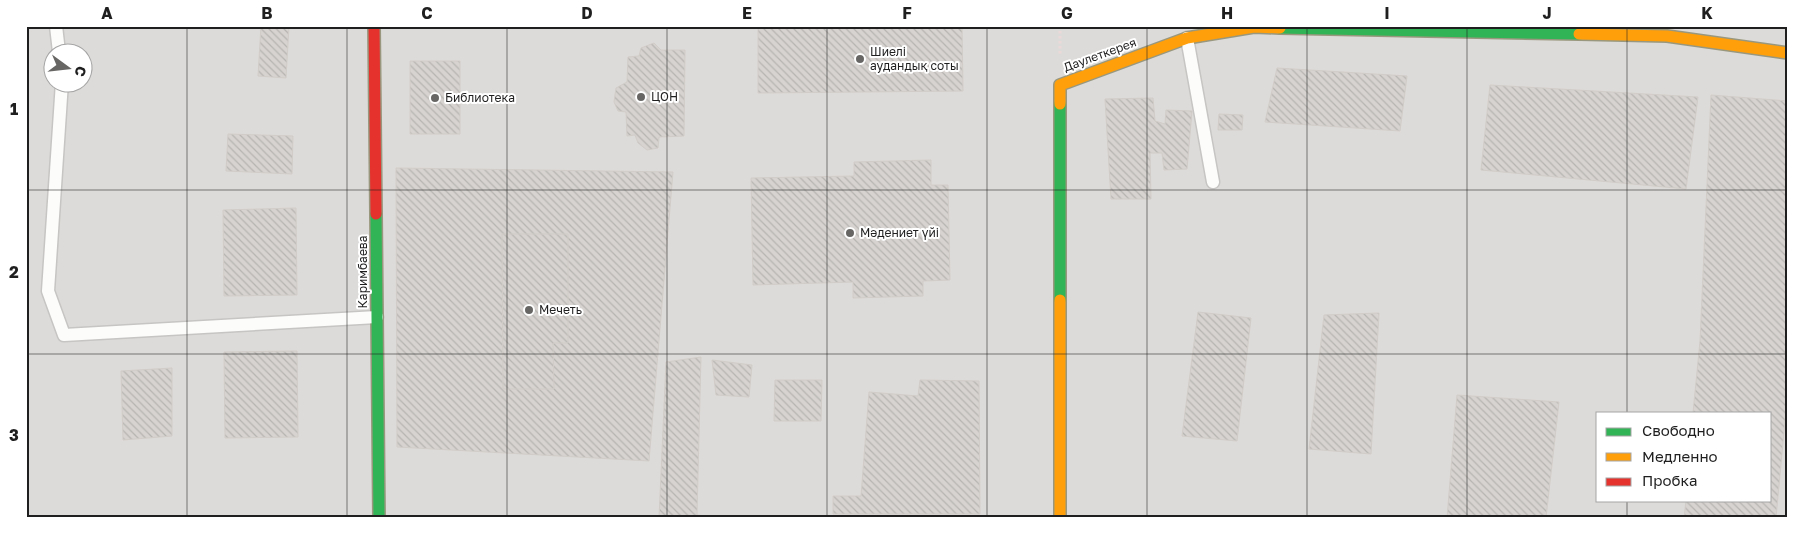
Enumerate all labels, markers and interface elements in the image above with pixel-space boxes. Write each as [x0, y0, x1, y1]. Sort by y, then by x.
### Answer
text: A [101, 3, 113, 23]
text: B [261, 3, 273, 23]
text: C [421, 3, 433, 23]
text: D [581, 3, 593, 23]
text: E [742, 3, 752, 23]
text: F [902, 3, 912, 23]
text: G [1061, 3, 1073, 23]
text: H [1221, 3, 1233, 23]
text: I [1384, 3, 1390, 23]
text: J [1542, 3, 1552, 23]
text: K [1701, 3, 1713, 23]
street label: Даулеткерея [1061, 34, 1138, 75]
north arrow [42, 42, 92, 92]
place label: Шиелі аудандық соты [870, 44, 959, 73]
marker: Шиелі аудандық соты [854, 53, 866, 65]
text: С [72, 64, 91, 79]
place label: ЦОН [651, 89, 678, 104]
place label: Библиотека [445, 90, 515, 105]
marker: ЦОН [635, 91, 647, 103]
marker: Библиотека [429, 92, 441, 104]
text: 1 [10, 99, 18, 119]
place label: Мәдениет үйі [860, 225, 939, 240]
marker: Мәдениет үйі [844, 227, 856, 239]
street label: Каримбаева [355, 236, 370, 308]
text: 2 [9, 262, 19, 282]
place label: Мечеть [539, 302, 582, 317]
marker: Мечеть [523, 304, 535, 316]
legend [1596, 412, 1772, 502]
text: Свободно [1642, 421, 1715, 439]
text: 3 [9, 425, 19, 445]
text: Медленно [1642, 447, 1718, 465]
text: Пробка [1642, 471, 1697, 489]

